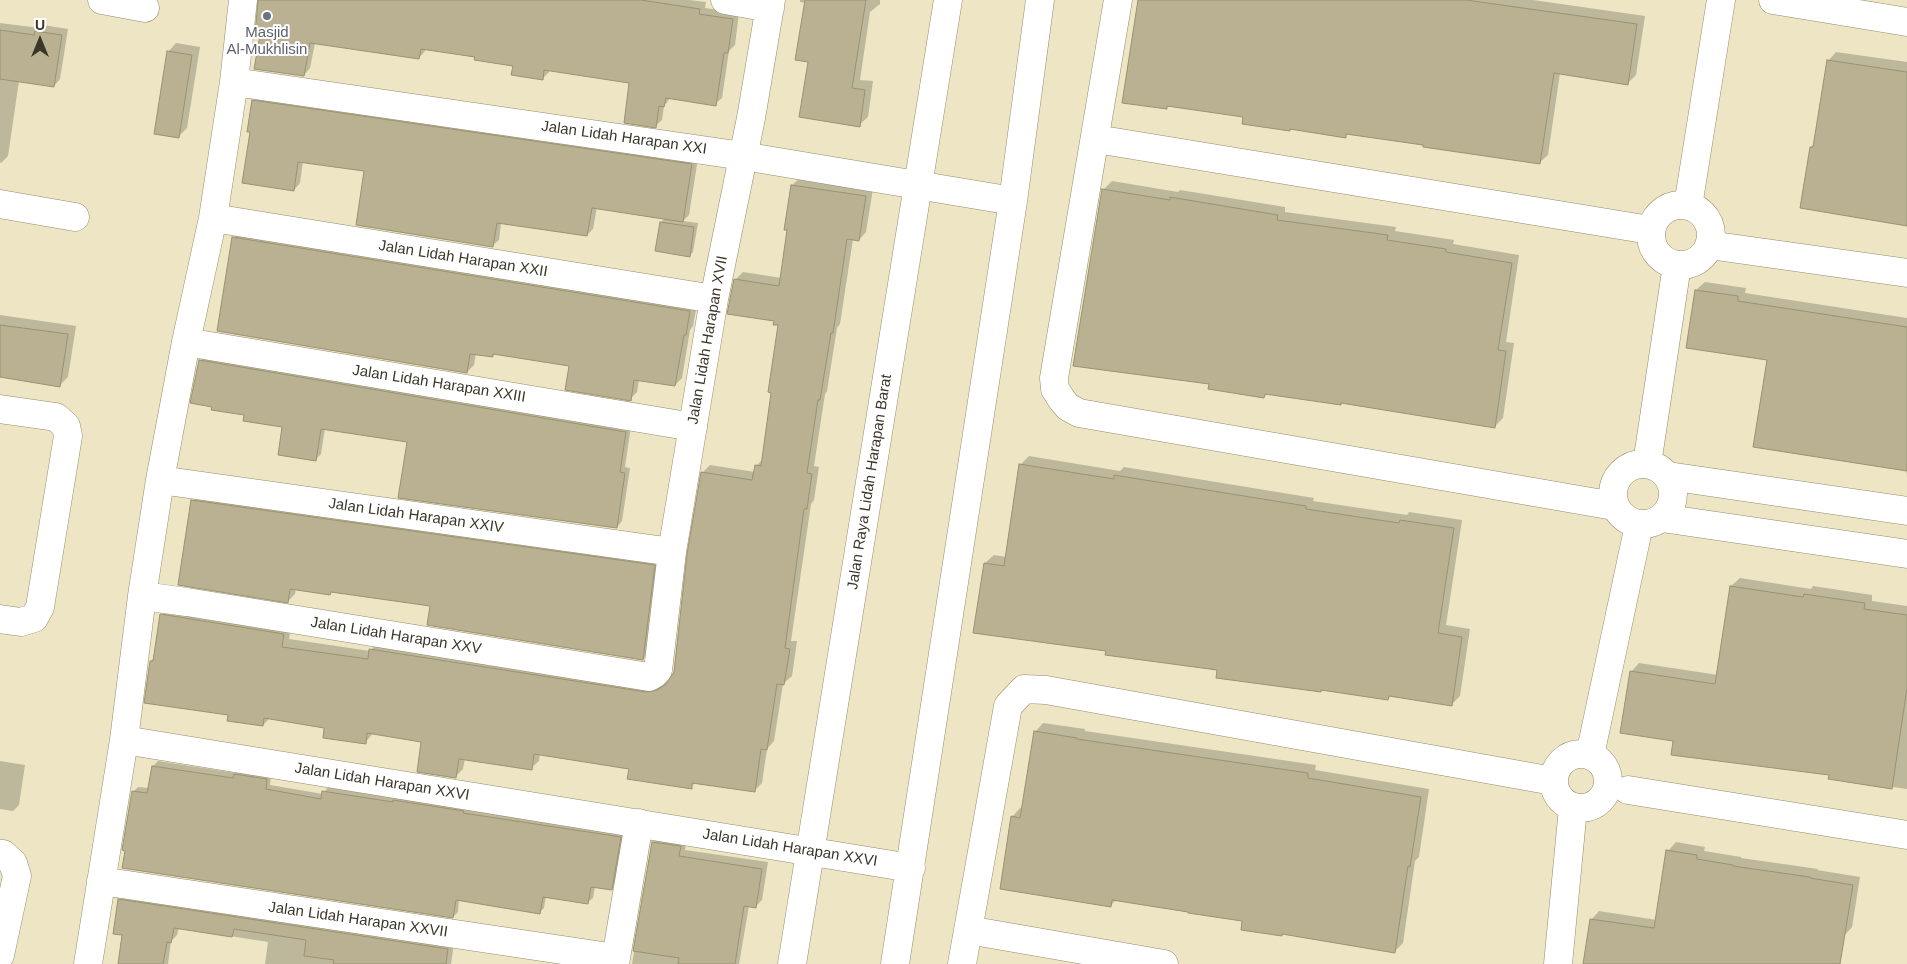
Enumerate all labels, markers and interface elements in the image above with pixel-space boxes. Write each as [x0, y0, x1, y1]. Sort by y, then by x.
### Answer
marker: Masjid Al-Mukhlisin [261, 10, 273, 22]
north arrow [15, 15, 65, 65]
text: U [35, 17, 45, 33]
place label: Masjid Al-Mukhlisin [227, 24, 307, 59]
street label: Jalan Lidah Harapan XXI [540, 117, 708, 159]
street label: Jalan Lidah Harapan XXII [377, 237, 549, 281]
street label: Jalan Lidah Harapan XVII [684, 254, 732, 426]
street label: Jalan Lidah Harapan XXIII [351, 361, 527, 407]
street label: Jalan Raya Lidah Harapan Barat [844, 373, 896, 591]
street label: Jalan Lidah Harapan XXIV [327, 495, 505, 537]
street label: Jalan Lidah Harapan XXV [309, 614, 483, 658]
street label: Jalan Lidah Harapan XXVI [293, 759, 471, 805]
street label: Jalan Lidah Harapan XXVI [701, 825, 879, 871]
street label: Jalan Lidah Harapan XXVII [267, 898, 449, 942]

